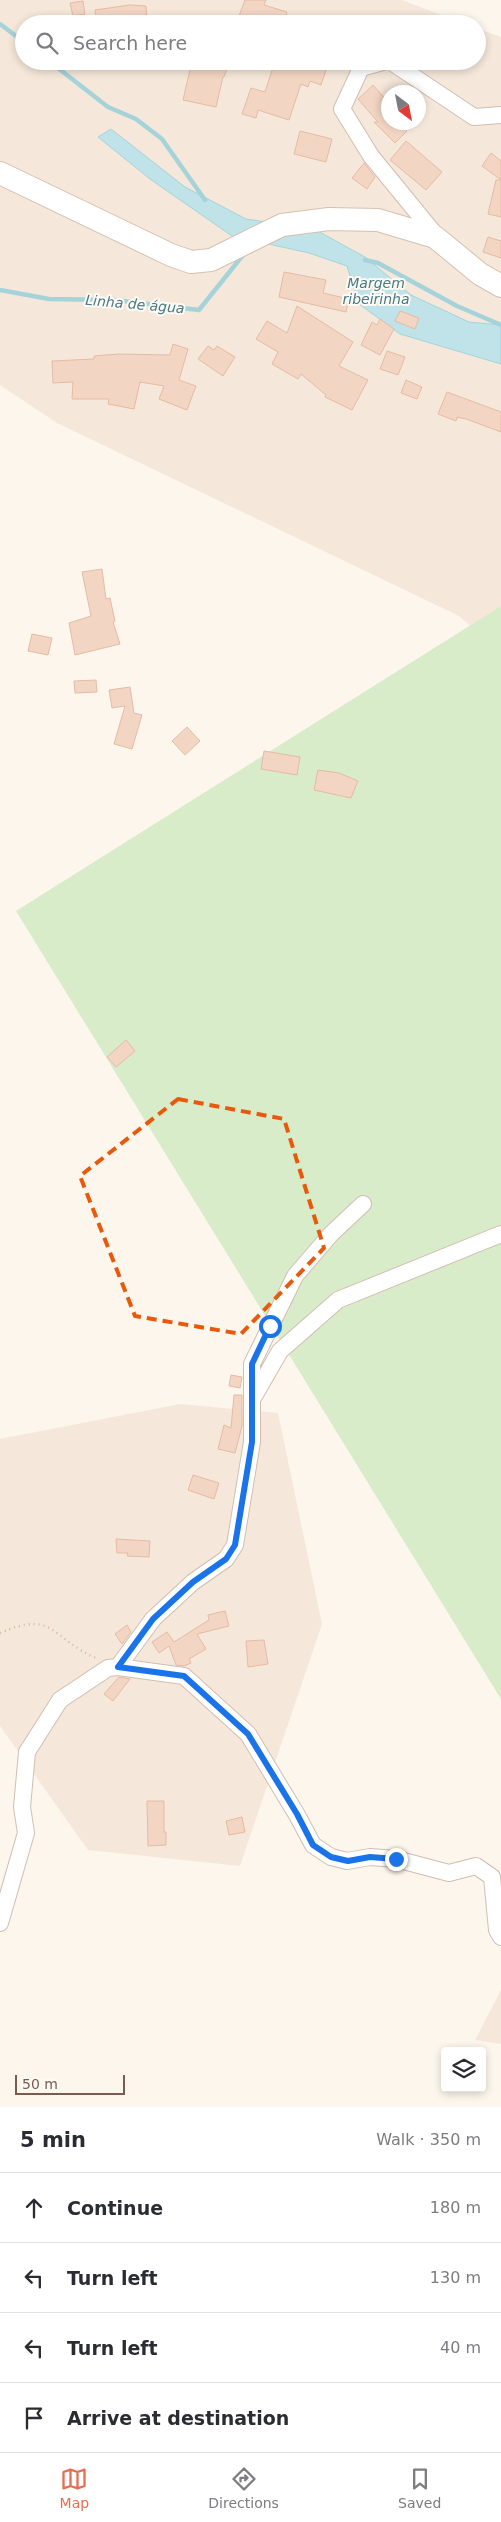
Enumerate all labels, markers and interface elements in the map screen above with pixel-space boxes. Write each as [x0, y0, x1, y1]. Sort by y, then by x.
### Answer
search box [15, 15, 486, 70]
icon: search [33, 29, 61, 57]
text: Search here [73, 32, 187, 54]
north arrow [381, 85, 426, 130]
water label: Margem ribeirinha [342, 275, 410, 307]
water label: Linha de água [85, 292, 185, 316]
route start [259, 1315, 282, 1338]
route end [385, 1848, 408, 1871]
map controls [441, 2047, 486, 2092]
button: layers [441, 2047, 486, 2092]
scale bar [15, 2072, 125, 2095]
text: 50 m [22, 2076, 58, 2092]
text: 5 min [20, 2128, 86, 2152]
text: Walk · 350 m [376, 2130, 481, 2149]
icon: ahead [20, 2194, 48, 2222]
text: Continue [67, 2197, 163, 2219]
text: 180 m [430, 2198, 481, 2217]
icon: left [20, 2264, 48, 2292]
text: Turn left [67, 2267, 158, 2289]
text: 130 m [430, 2268, 481, 2287]
icon: left [20, 2334, 48, 2362]
text: Turn left [67, 2337, 158, 2359]
text: 40 m [440, 2338, 481, 2357]
icon: arrive [20, 2404, 48, 2432]
text: Arrive at destination [67, 2407, 289, 2429]
tab: Map [60, 2465, 89, 2511]
tab: Directions [208, 2465, 279, 2511]
tab: Saved [398, 2465, 441, 2511]

